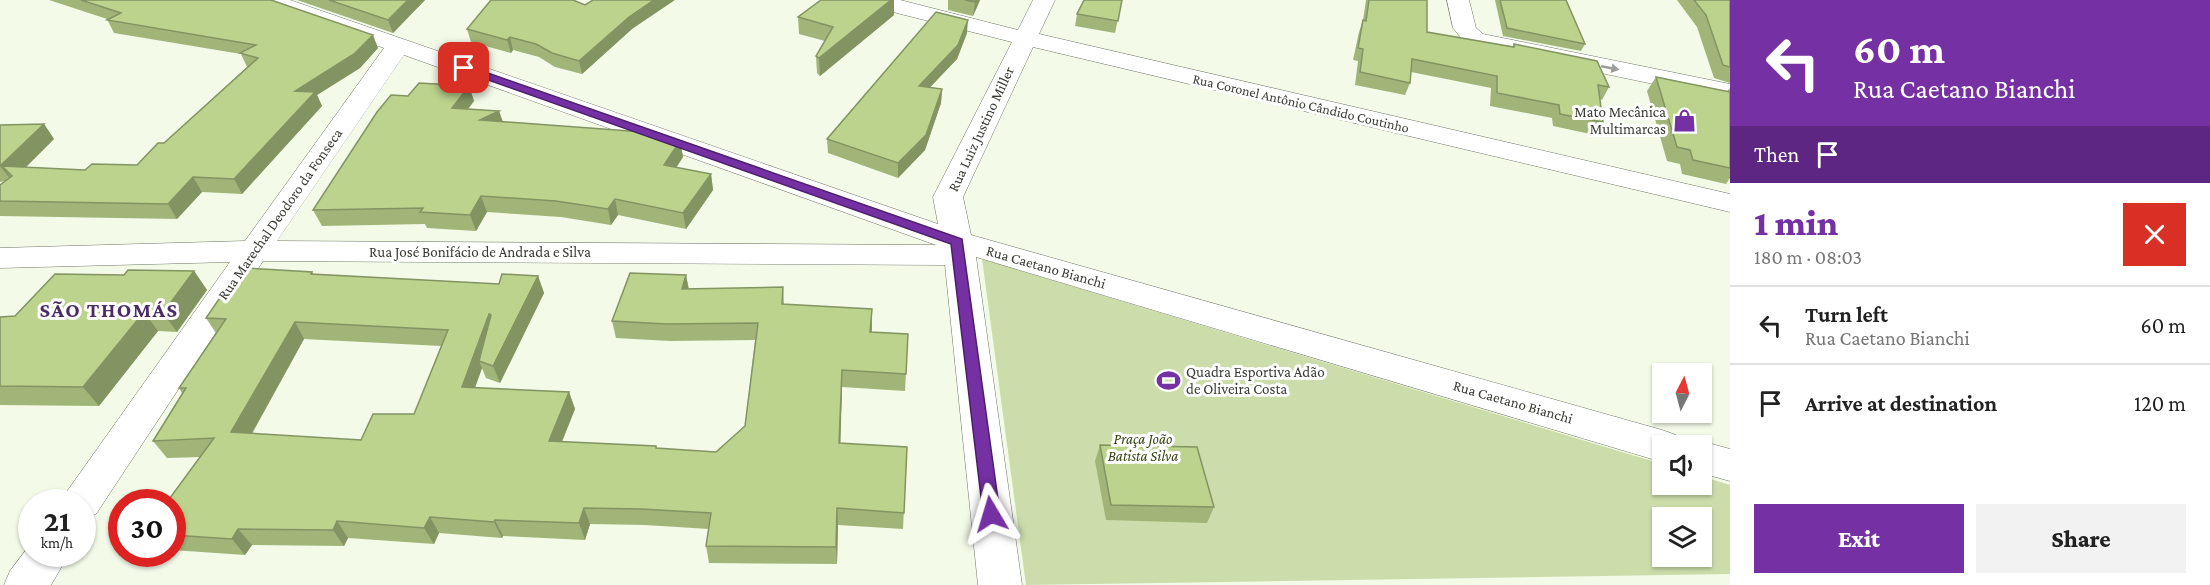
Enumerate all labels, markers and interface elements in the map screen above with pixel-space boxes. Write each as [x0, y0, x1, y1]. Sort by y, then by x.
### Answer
icon: left [1754, 24, 1832, 102]
text: 60 m [1853, 25, 1945, 72]
pin [438, 42, 489, 93]
icon: arrive [447, 51, 480, 84]
street label: Rua Luiz Justino Miller [945, 63, 1018, 194]
one-way arrow [1601, 64, 1620, 73]
street label: Rua Coronel Antônio Cândido Coutinho [1191, 70, 1411, 136]
text: Rua Caetano Bianchi [1853, 74, 2075, 104]
place label: Mato Mecânica Multimarcas [1574, 104, 1666, 137]
shop icon: Mato Mecânica Multimarcas [1671, 108, 1697, 134]
street label: Rua Marechal Deodoro da Fonseca [215, 125, 345, 303]
icon: arrive [1811, 138, 1844, 171]
text: Then [1754, 142, 1799, 167]
text: 1 min [1754, 203, 1838, 243]
button: close [2123, 203, 2186, 266]
street label: Rua Caetano Bianchi [984, 242, 1108, 292]
street label: Rua José Bonifácio de Andrada e Silva [369, 244, 591, 261]
text: 180 m · 08:03 [1754, 246, 1862, 268]
district label: SÃO THOMÁS [40, 298, 178, 322]
text: Turn left [1805, 302, 1888, 327]
icon: left [1754, 309, 1787, 342]
text: 60 m [2141, 313, 2186, 338]
text: Rua Caetano Bianchi [1805, 327, 1970, 349]
north arrow [1652, 363, 1712, 423]
map controls [1652, 363, 1712, 567]
place label: Quadra Esportiva Adão de Oliveira Costa [1186, 364, 1325, 397]
sports icon: Quadra Esportiva Adão de Oliveira Costa [1155, 368, 1181, 394]
street label: Rua Caetano Bianchi [1451, 377, 1575, 427]
icon: arrive [1754, 387, 1787, 420]
text: Arrive at destination [1805, 391, 1997, 416]
text: 120 m [2134, 391, 2186, 416]
park label: Praça João Batista Silva [1108, 431, 1178, 464]
button: sound [1652, 435, 1712, 495]
position arrow [959, 482, 1023, 546]
speed limit sign: 30 [108, 489, 186, 567]
text: 21 [44, 504, 70, 537]
button: Exit [1754, 504, 1964, 573]
button: Share [1976, 504, 2186, 573]
button: layers [1652, 507, 1712, 567]
text: km/h [41, 535, 73, 551]

